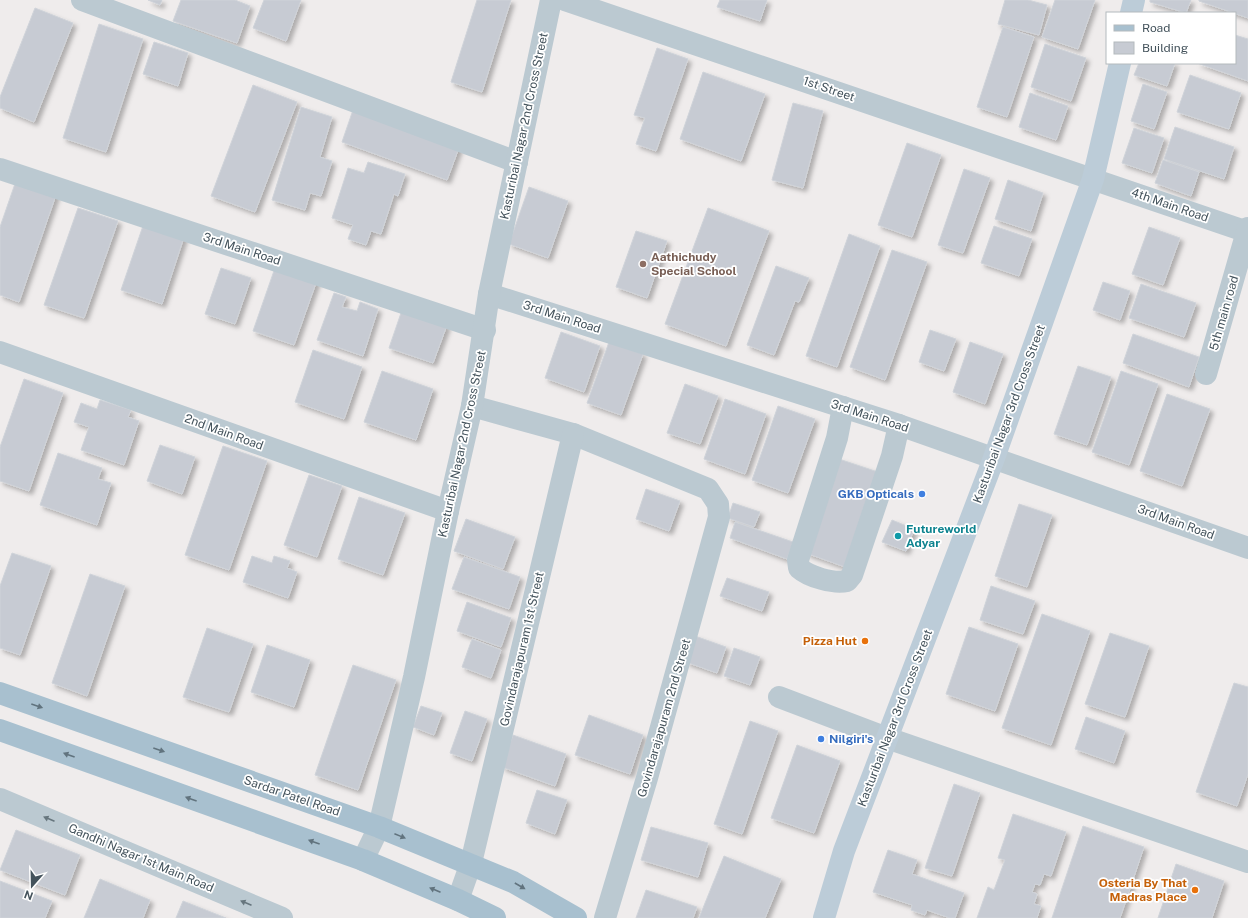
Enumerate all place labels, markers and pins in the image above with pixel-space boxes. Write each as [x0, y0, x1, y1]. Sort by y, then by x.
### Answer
place label: Aathichudy Special School [651, 250, 736, 278]
marker: Aathichudy Special School [638, 259, 648, 269]
place label: GKB Opticals [838, 487, 914, 501]
marker: GKB Opticals [917, 489, 927, 499]
place label: Futureworld Adyar [906, 522, 976, 550]
marker: Futureworld Adyar [893, 531, 903, 541]
place label: Pizza Hut [803, 634, 857, 648]
marker: Pizza Hut [860, 636, 870, 646]
place label: Nilgiri's [829, 732, 873, 746]
marker: Nilgiri's [816, 734, 826, 744]
place label: Osteria By That Madras Place [1099, 876, 1187, 904]
marker: Osteria By That Madras Place [1190, 885, 1200, 895]

